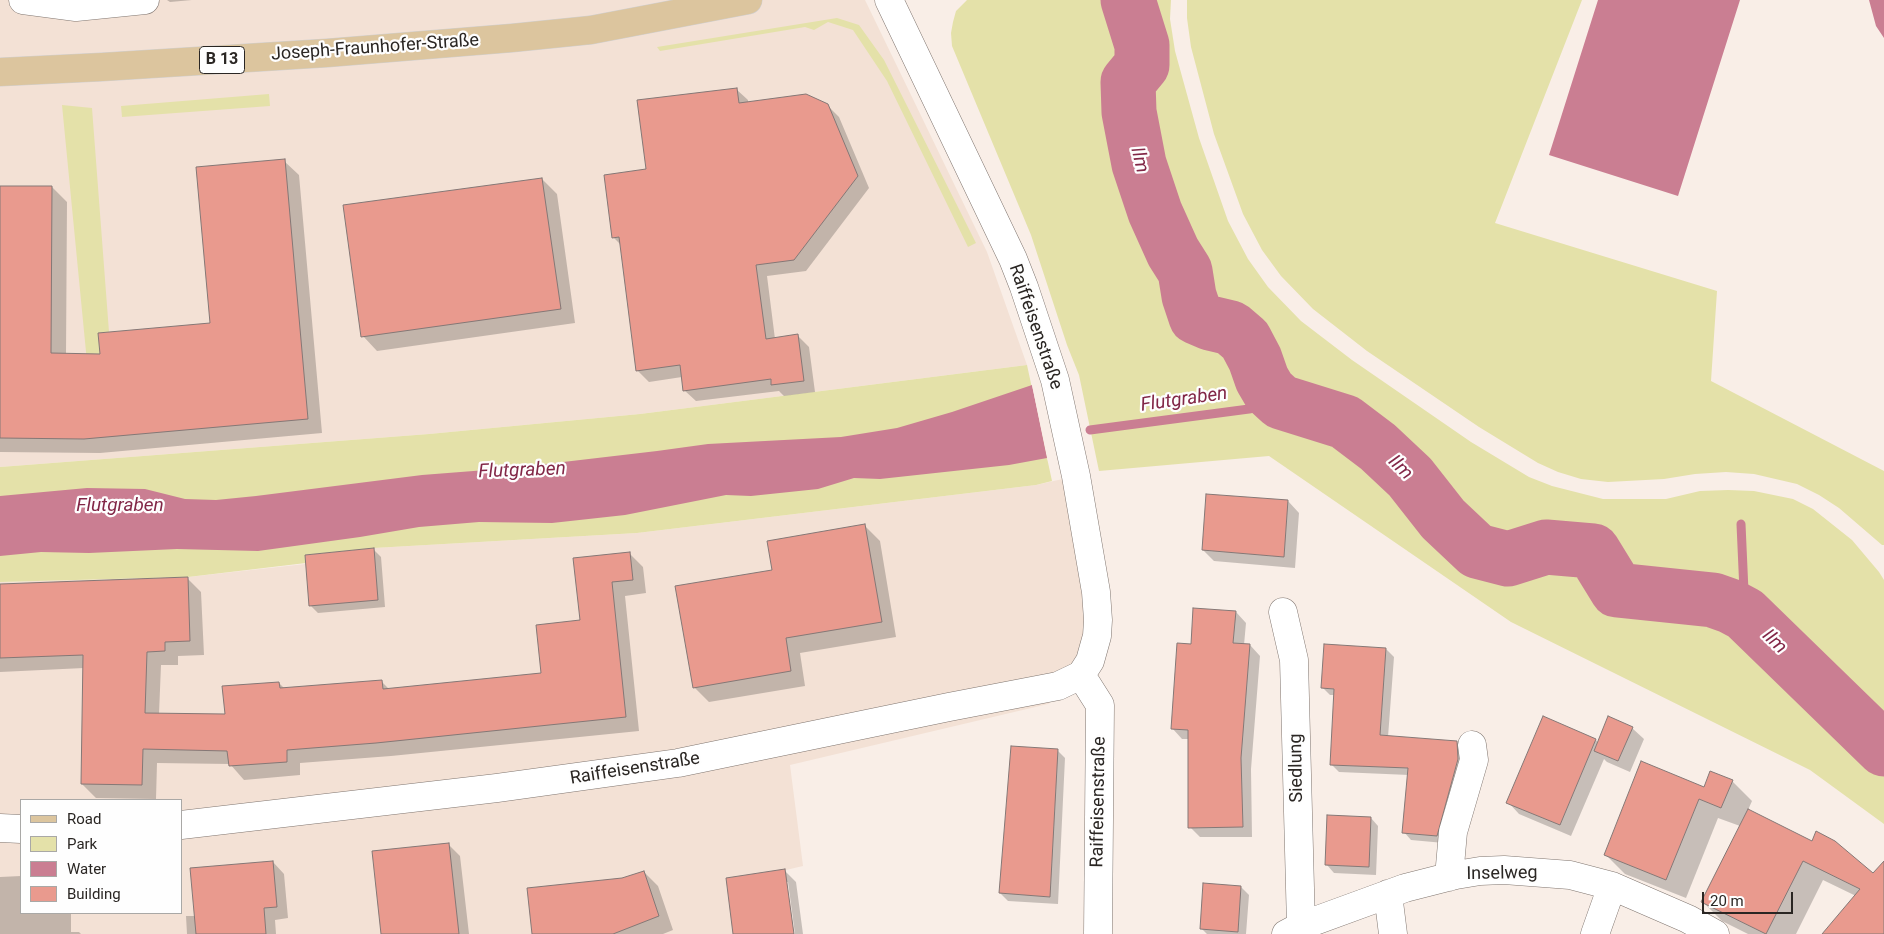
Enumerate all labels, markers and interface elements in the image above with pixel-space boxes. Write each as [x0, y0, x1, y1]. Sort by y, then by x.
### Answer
street label: Joseph-Fraunhofer-Straße [270, 30, 480, 66]
road number: B 13 [200, 46, 244, 74]
water label: Ilm [1125, 145, 1153, 175]
street label: Raiffeisenstraße [1003, 261, 1067, 393]
water label: Flutgraben [1139, 383, 1229, 417]
water label: Ilm [1383, 451, 1417, 485]
water label: Flutgraben [478, 458, 566, 484]
water label: Flutgraben [76, 495, 164, 517]
water label: Ilm [1757, 625, 1791, 659]
street label: Siedlung [1286, 733, 1308, 803]
street label: Raiffeisenstraße [1087, 736, 1111, 868]
street label: Raiffeisenstraße [569, 748, 701, 790]
legend [20, 799, 182, 914]
text: Road [67, 810, 101, 828]
text: Park [67, 835, 97, 853]
text: Water [67, 860, 106, 878]
street label: Inselweg [1466, 863, 1538, 885]
scale bar [1704, 882, 1795, 914]
text: Building [67, 885, 121, 903]
text: 20 m [1710, 892, 1744, 910]

